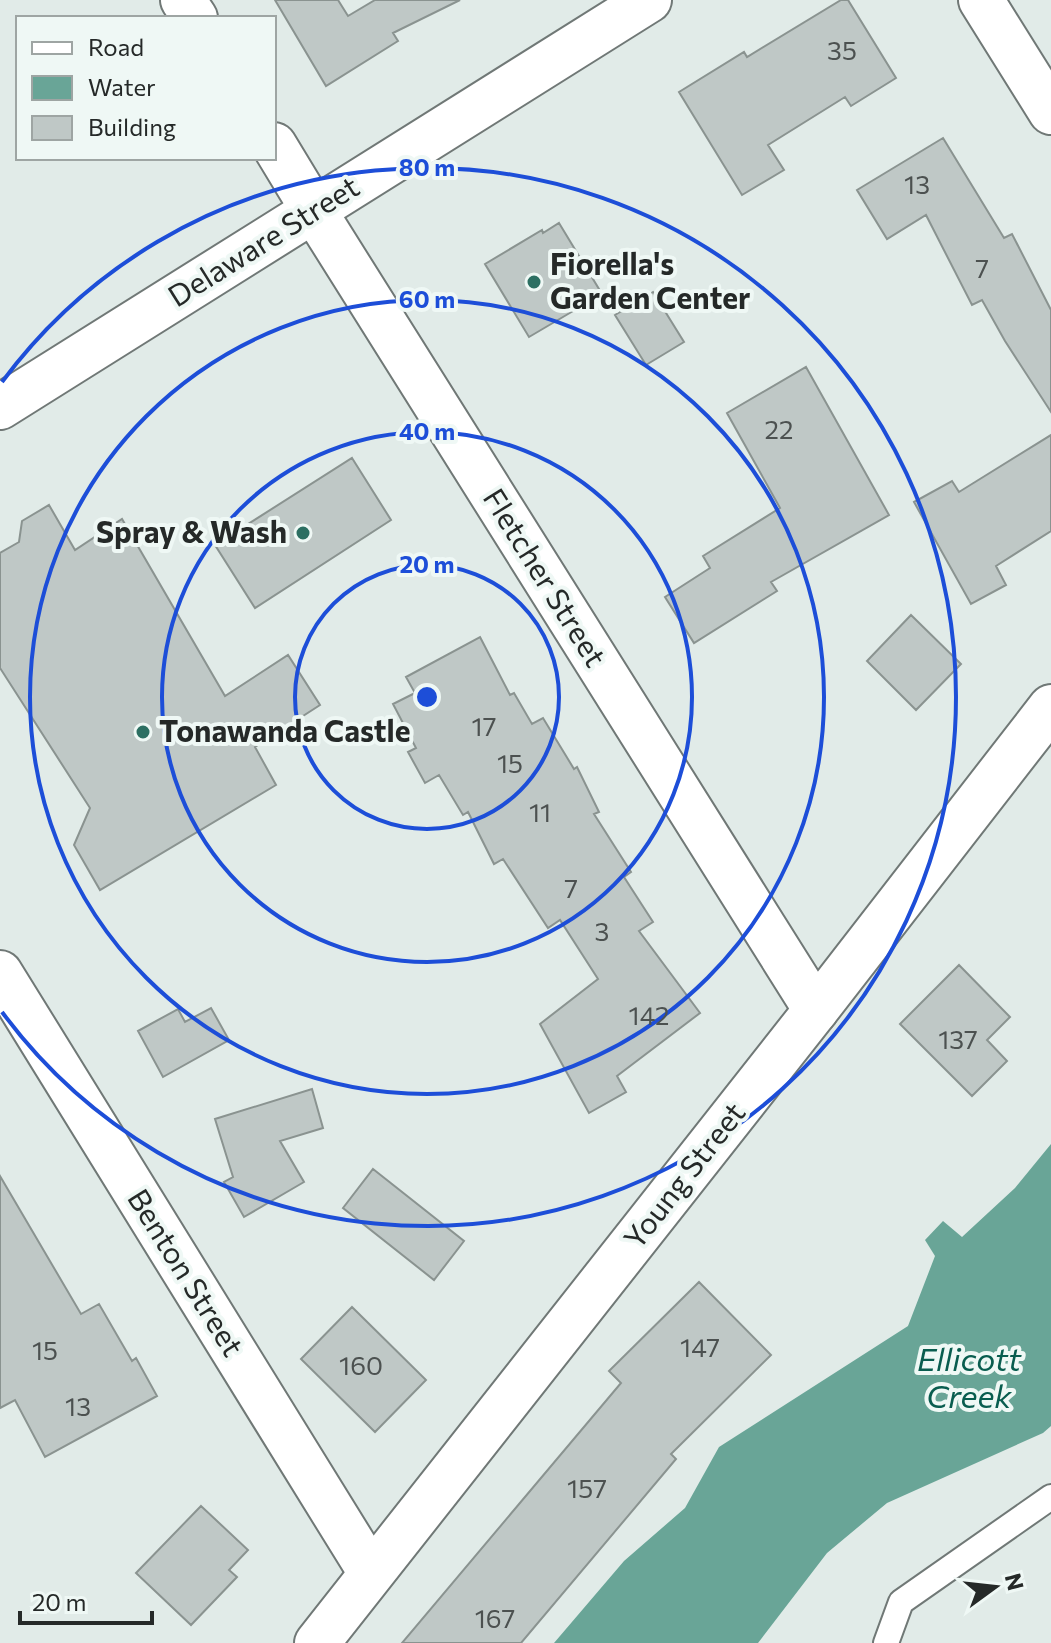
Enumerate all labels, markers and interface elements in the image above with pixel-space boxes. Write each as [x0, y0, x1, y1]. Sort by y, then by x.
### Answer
legend [16, 16, 276, 160]
text: Road [88, 32, 144, 61]
house number: 35 [827, 34, 857, 65]
text: Water [88, 72, 156, 101]
text: Building [88, 112, 176, 141]
text: 80 m [399, 152, 455, 181]
street label: Delaware Street [160, 166, 365, 313]
house number: 13 [904, 168, 930, 199]
place label: Fiorella's Garden Center [550, 244, 750, 315]
house number: 7 [975, 252, 989, 283]
marker: Fiorella's Garden Center [525, 273, 543, 291]
text: 60 m [399, 284, 455, 313]
house number: 22 [765, 413, 793, 444]
text: 40 m [399, 416, 455, 445]
street label: Fletcher Street [477, 481, 616, 673]
place label: Spray & Wash [96, 512, 287, 549]
marker: Spray & Wash [294, 524, 312, 542]
text: 20 m [400, 549, 454, 578]
centre of rings [413, 683, 441, 711]
house number: 17 [472, 710, 496, 741]
place label: Tonawanda Castle [159, 711, 410, 748]
marker: Tonawanda Castle [134, 723, 152, 741]
house number: 15 [497, 747, 523, 778]
house number: 11 [529, 796, 551, 827]
house number: 7 [564, 872, 578, 903]
house number: 3 [595, 915, 609, 946]
house number: 142 [629, 999, 669, 1030]
house number: 137 [938, 1023, 978, 1054]
street label: Young Street [614, 1094, 752, 1255]
street label: Benton Street [121, 1181, 253, 1362]
house number: 147 [680, 1331, 720, 1362]
house number: 15 [32, 1334, 58, 1365]
water label: Ellicott Creek [917, 1338, 1022, 1415]
house number: 160 [339, 1349, 383, 1380]
house number: 13 [65, 1390, 91, 1421]
house number: 157 [567, 1472, 607, 1503]
north arrow [955, 1547, 1035, 1627]
text: N [1000, 1570, 1030, 1593]
scale bar [20, 1575, 152, 1625]
text: 20 m [32, 1587, 86, 1616]
house number: 167 [475, 1602, 515, 1633]

